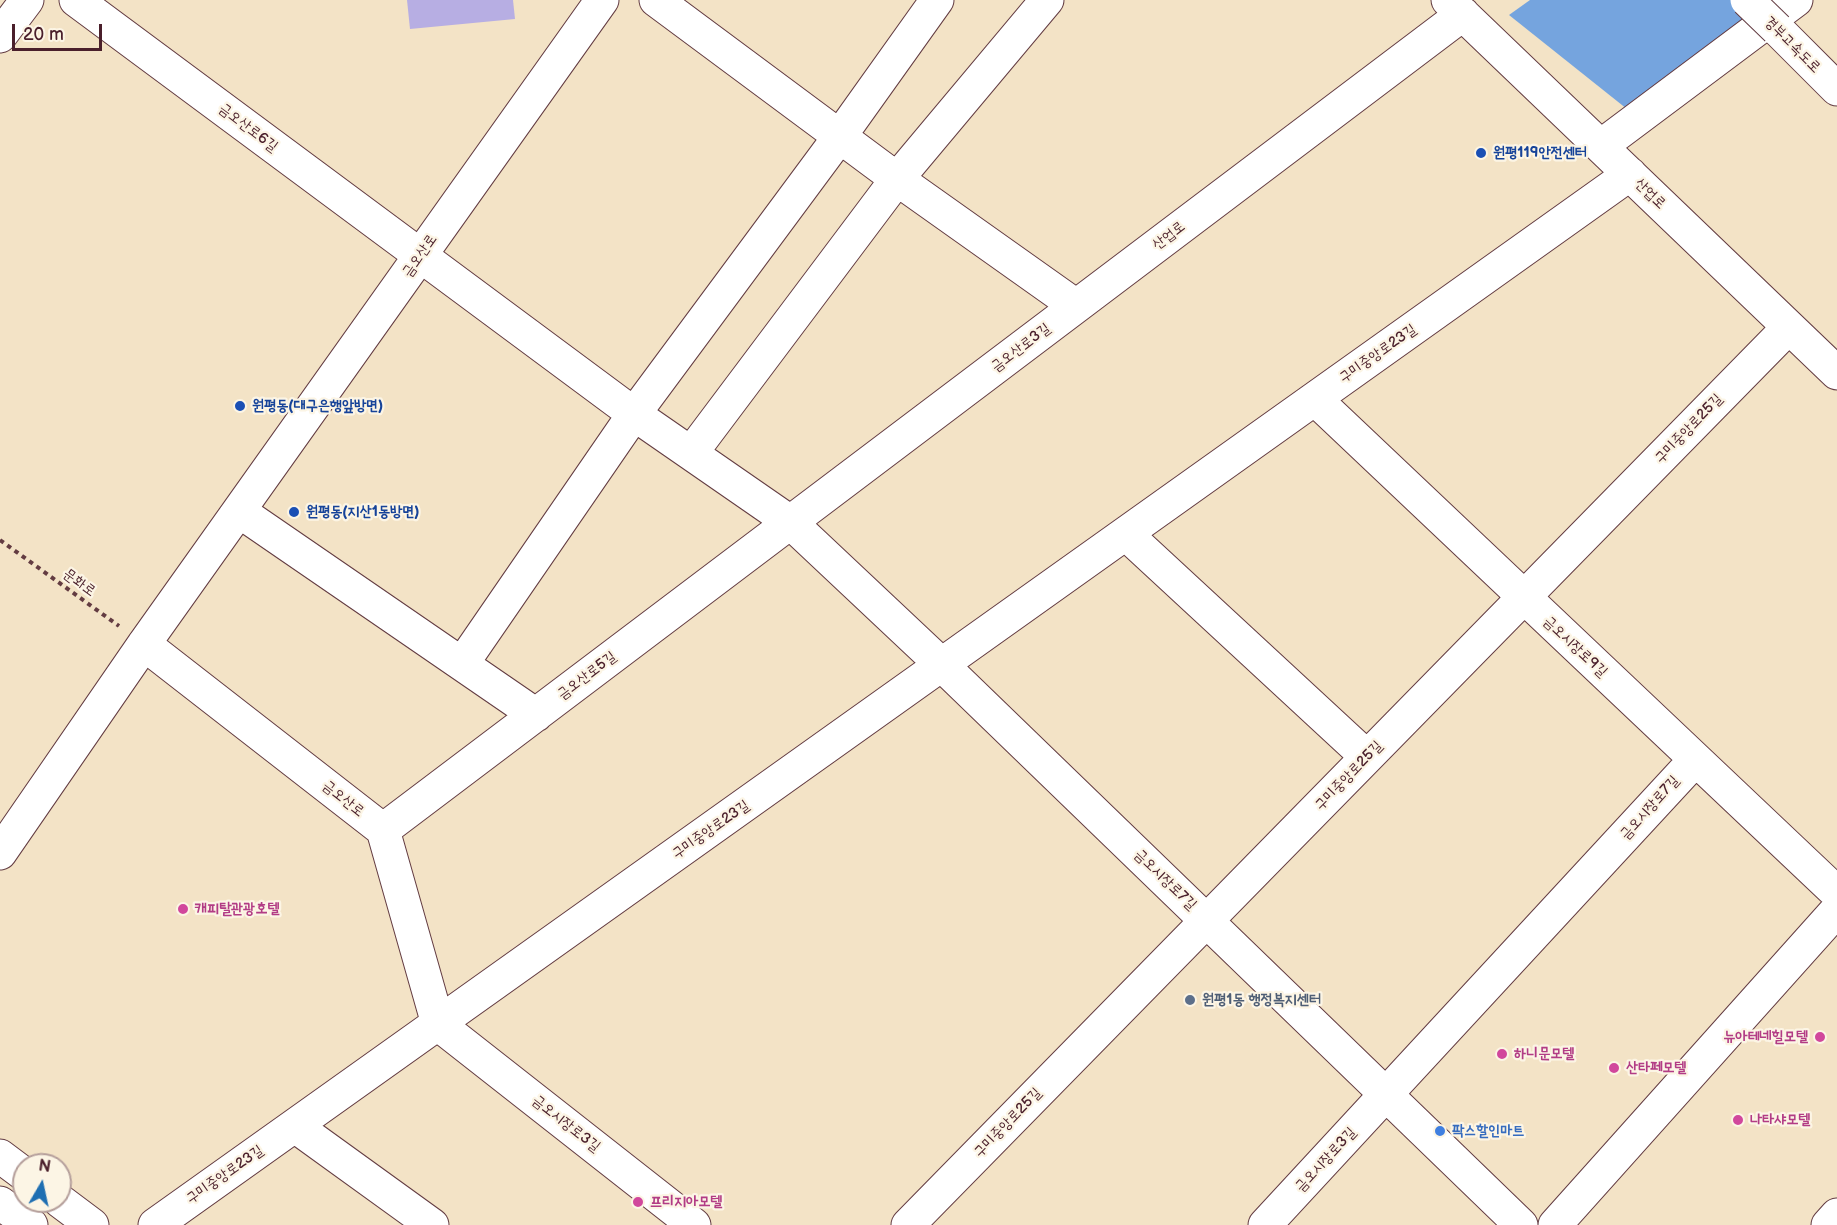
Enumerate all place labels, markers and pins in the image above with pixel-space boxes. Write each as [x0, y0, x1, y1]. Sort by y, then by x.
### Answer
place label: 원평119안전센터 [1493, 144, 1587, 162]
marker: 원평119안전센터 [1474, 146, 1488, 160]
place label: 원평동(대구은행앞방면) [252, 397, 383, 415]
marker: 원평동(대구은행앞방면) [233, 399, 247, 413]
place label: 원평동(지산1동방면) [306, 503, 419, 521]
marker: 원평동(지산1동방면) [287, 505, 301, 519]
place label: 캐피탈관광호텔 [195, 900, 279, 918]
marker: 캐피탈관광호텔 [176, 902, 190, 916]
place label: 원평1동 행정복지센터 [1202, 991, 1321, 1009]
marker: 원평1동 행정복지센터 [1183, 993, 1197, 1007]
place label: 뉴아테네힐모텔 [1724, 1028, 1808, 1046]
marker: 뉴아테네힐모텔 [1813, 1030, 1827, 1044]
place label: 하니문모텔 [1514, 1045, 1574, 1063]
marker: 하니문모텔 [1495, 1047, 1509, 1061]
place label: 산타페모텔 [1626, 1059, 1686, 1077]
marker: 산타페모텔 [1607, 1061, 1621, 1075]
place label: 나타샤모텔 [1750, 1111, 1810, 1129]
marker: 나타샤모텔 [1731, 1113, 1745, 1127]
place label: 팍스할인마트 [1452, 1122, 1524, 1140]
marker: 팍스할인마트 [1433, 1124, 1447, 1138]
place label: 프리지아모텔 [650, 1193, 722, 1211]
marker: 프리지아모텔 [631, 1195, 645, 1209]

